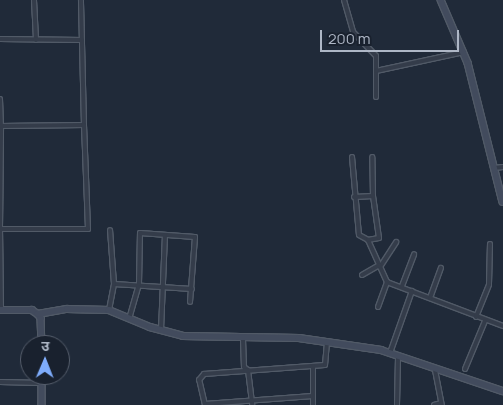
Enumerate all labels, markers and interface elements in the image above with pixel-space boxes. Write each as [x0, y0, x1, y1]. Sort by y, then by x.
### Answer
scale bar [323, 20, 462, 52]
text: 200 m [328, 28, 371, 49]
north arrow [20, 335, 70, 385]
text: उ [41, 336, 50, 355]

